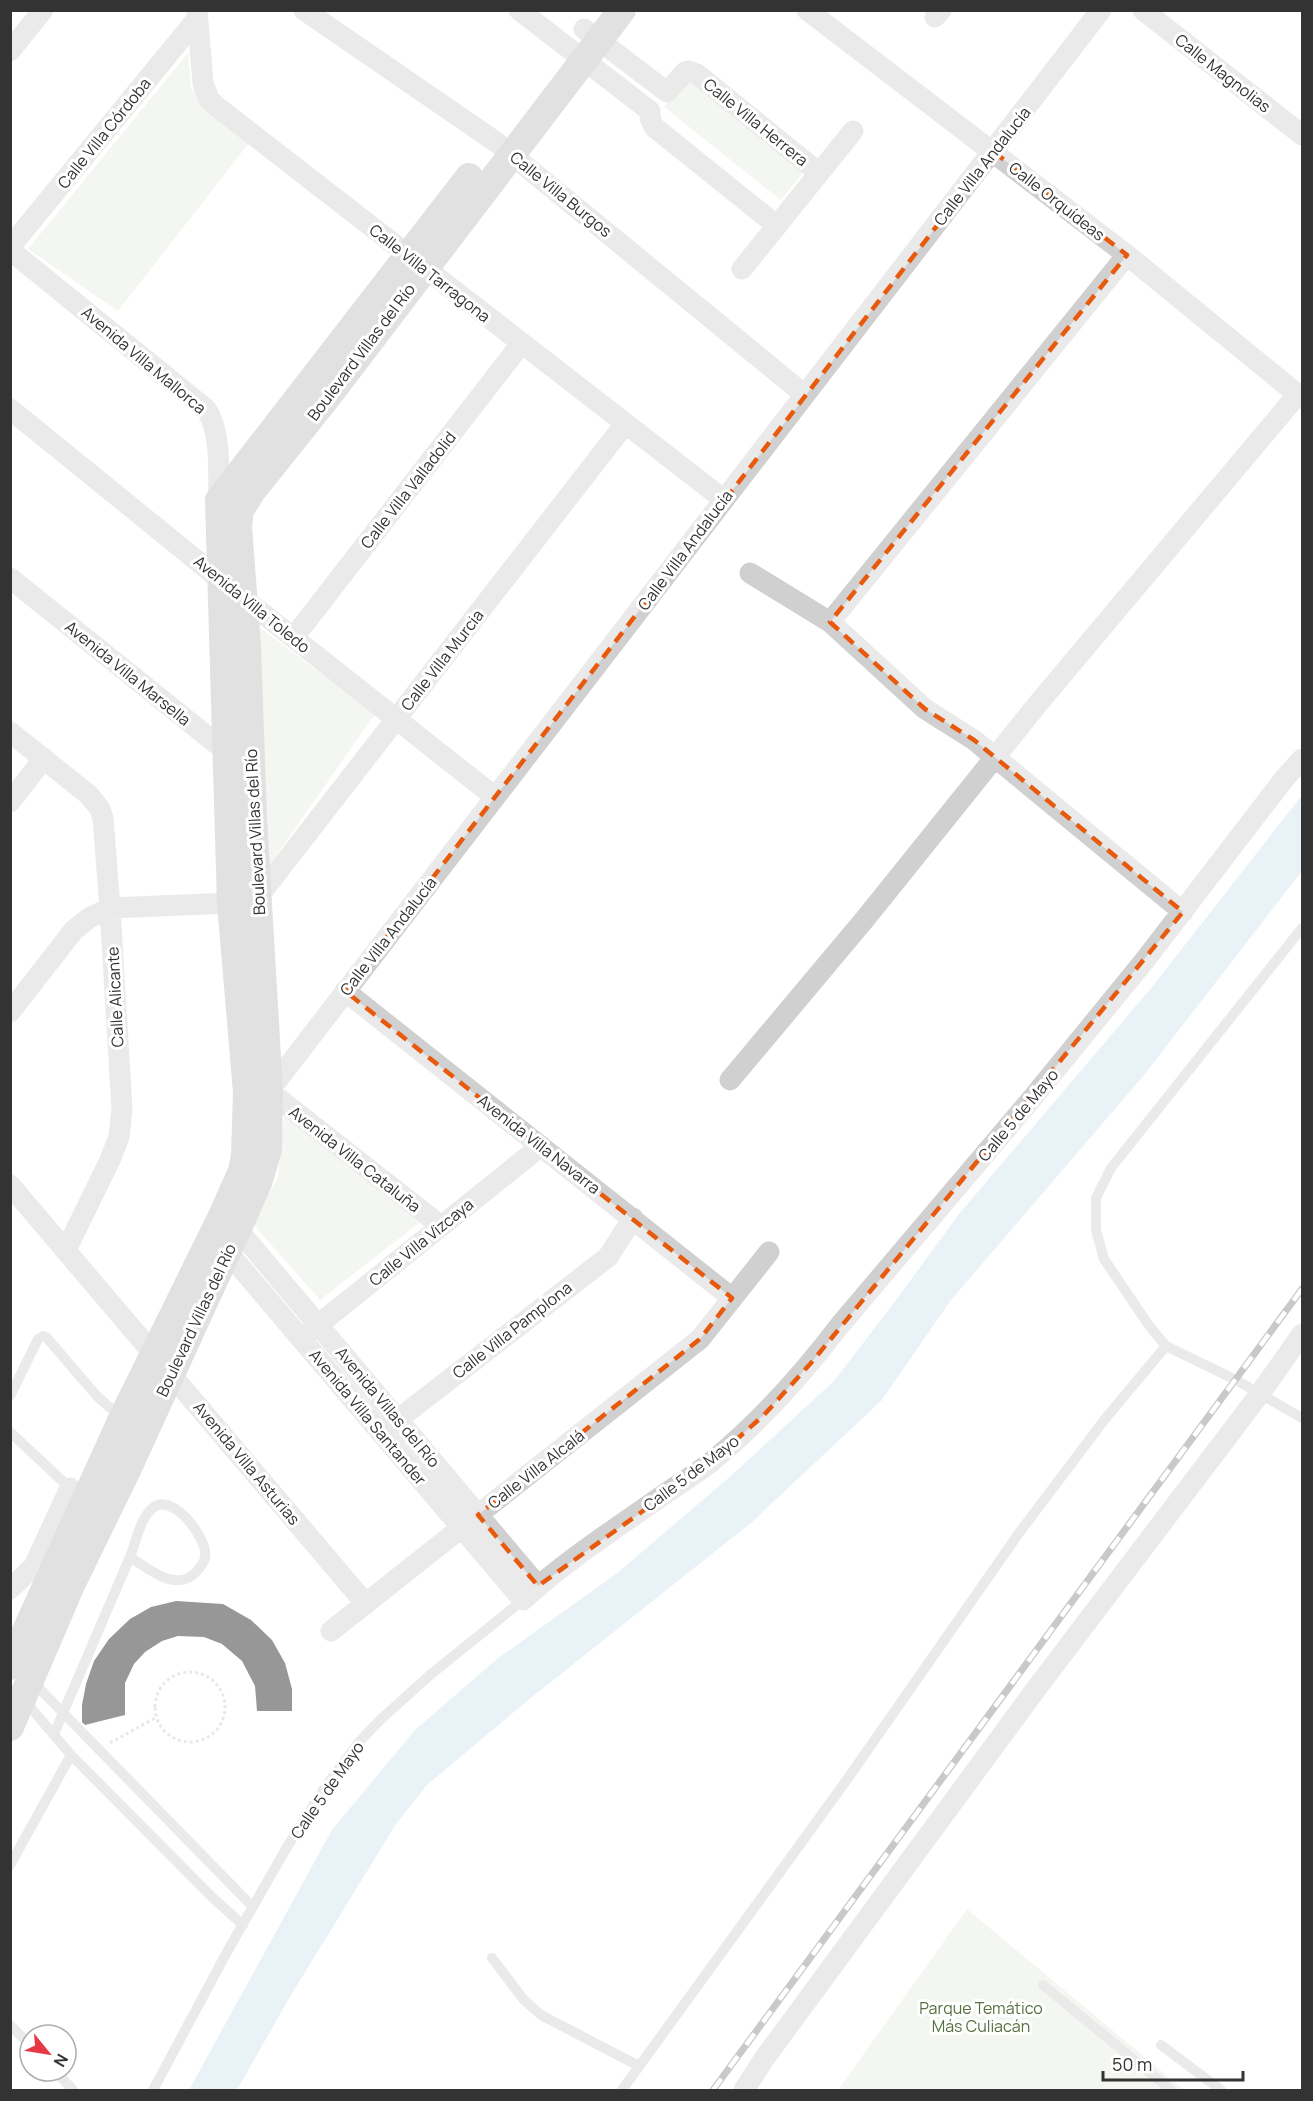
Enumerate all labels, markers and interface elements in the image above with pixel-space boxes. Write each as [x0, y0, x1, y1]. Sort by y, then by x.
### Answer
street label: Calle Magnolias [1171, 29, 1275, 117]
street label: Calle Villa Córdoba [52, 73, 156, 193]
street label: Calle Villa Herrera [699, 73, 813, 171]
street label: Calle Villa Andalucía [929, 102, 1035, 230]
street label: Calle Villa Burgos [505, 146, 617, 242]
street label: Calle Orquídeas [1004, 157, 1110, 245]
street label: Calle Villa Tarragona [365, 219, 495, 327]
street label: Boulevard Villas del Río [302, 279, 420, 425]
street label: Avenida Villa Mallorca [77, 301, 211, 419]
street label: Calle Villa Valladolid [355, 427, 461, 553]
street label: Calle Villa Andalucía [632, 485, 738, 615]
street label: Avenida Villa Toledo [189, 550, 315, 658]
street label: Calle Villa Murcia [396, 605, 488, 715]
street label: Avenida Villa Marsella [61, 615, 195, 731]
street label: Boulevard Villas del Río [240, 748, 270, 916]
street label: Calle Villa Andalucía [335, 872, 441, 1000]
street label: Calle Alicante [101, 946, 129, 1048]
street label: Calle 5 de Mayo [973, 1064, 1063, 1166]
street label: Avenida Villa Navarra [473, 1089, 605, 1199]
street label: Avenida Villa Cataluña [285, 1101, 425, 1217]
street label: Calle Villa Vizcaya [364, 1193, 478, 1291]
street label: Boulevard Villas del Río [151, 1240, 241, 1400]
street label: Calle Villa Pamplona [448, 1276, 576, 1384]
street label: Avenida Villas del Río [331, 1342, 445, 1472]
street label: Avenida Villa Santander [304, 1344, 432, 1490]
street label: Avenida Villa Asturias [189, 1397, 305, 1529]
street label: Calle Villa Alcalá [483, 1424, 589, 1514]
street label: Calle 5 de Mayo [639, 1430, 743, 1516]
street label: Calle 5 de Mayo [285, 1737, 369, 1843]
park label: Parque Temático Más Culiacán [919, 1997, 1043, 2037]
north arrow [18, 2023, 78, 2083]
scale bar [1103, 2044, 1242, 2082]
text: N [49, 2050, 73, 2071]
text: 50 m [1112, 2052, 1152, 2076]

